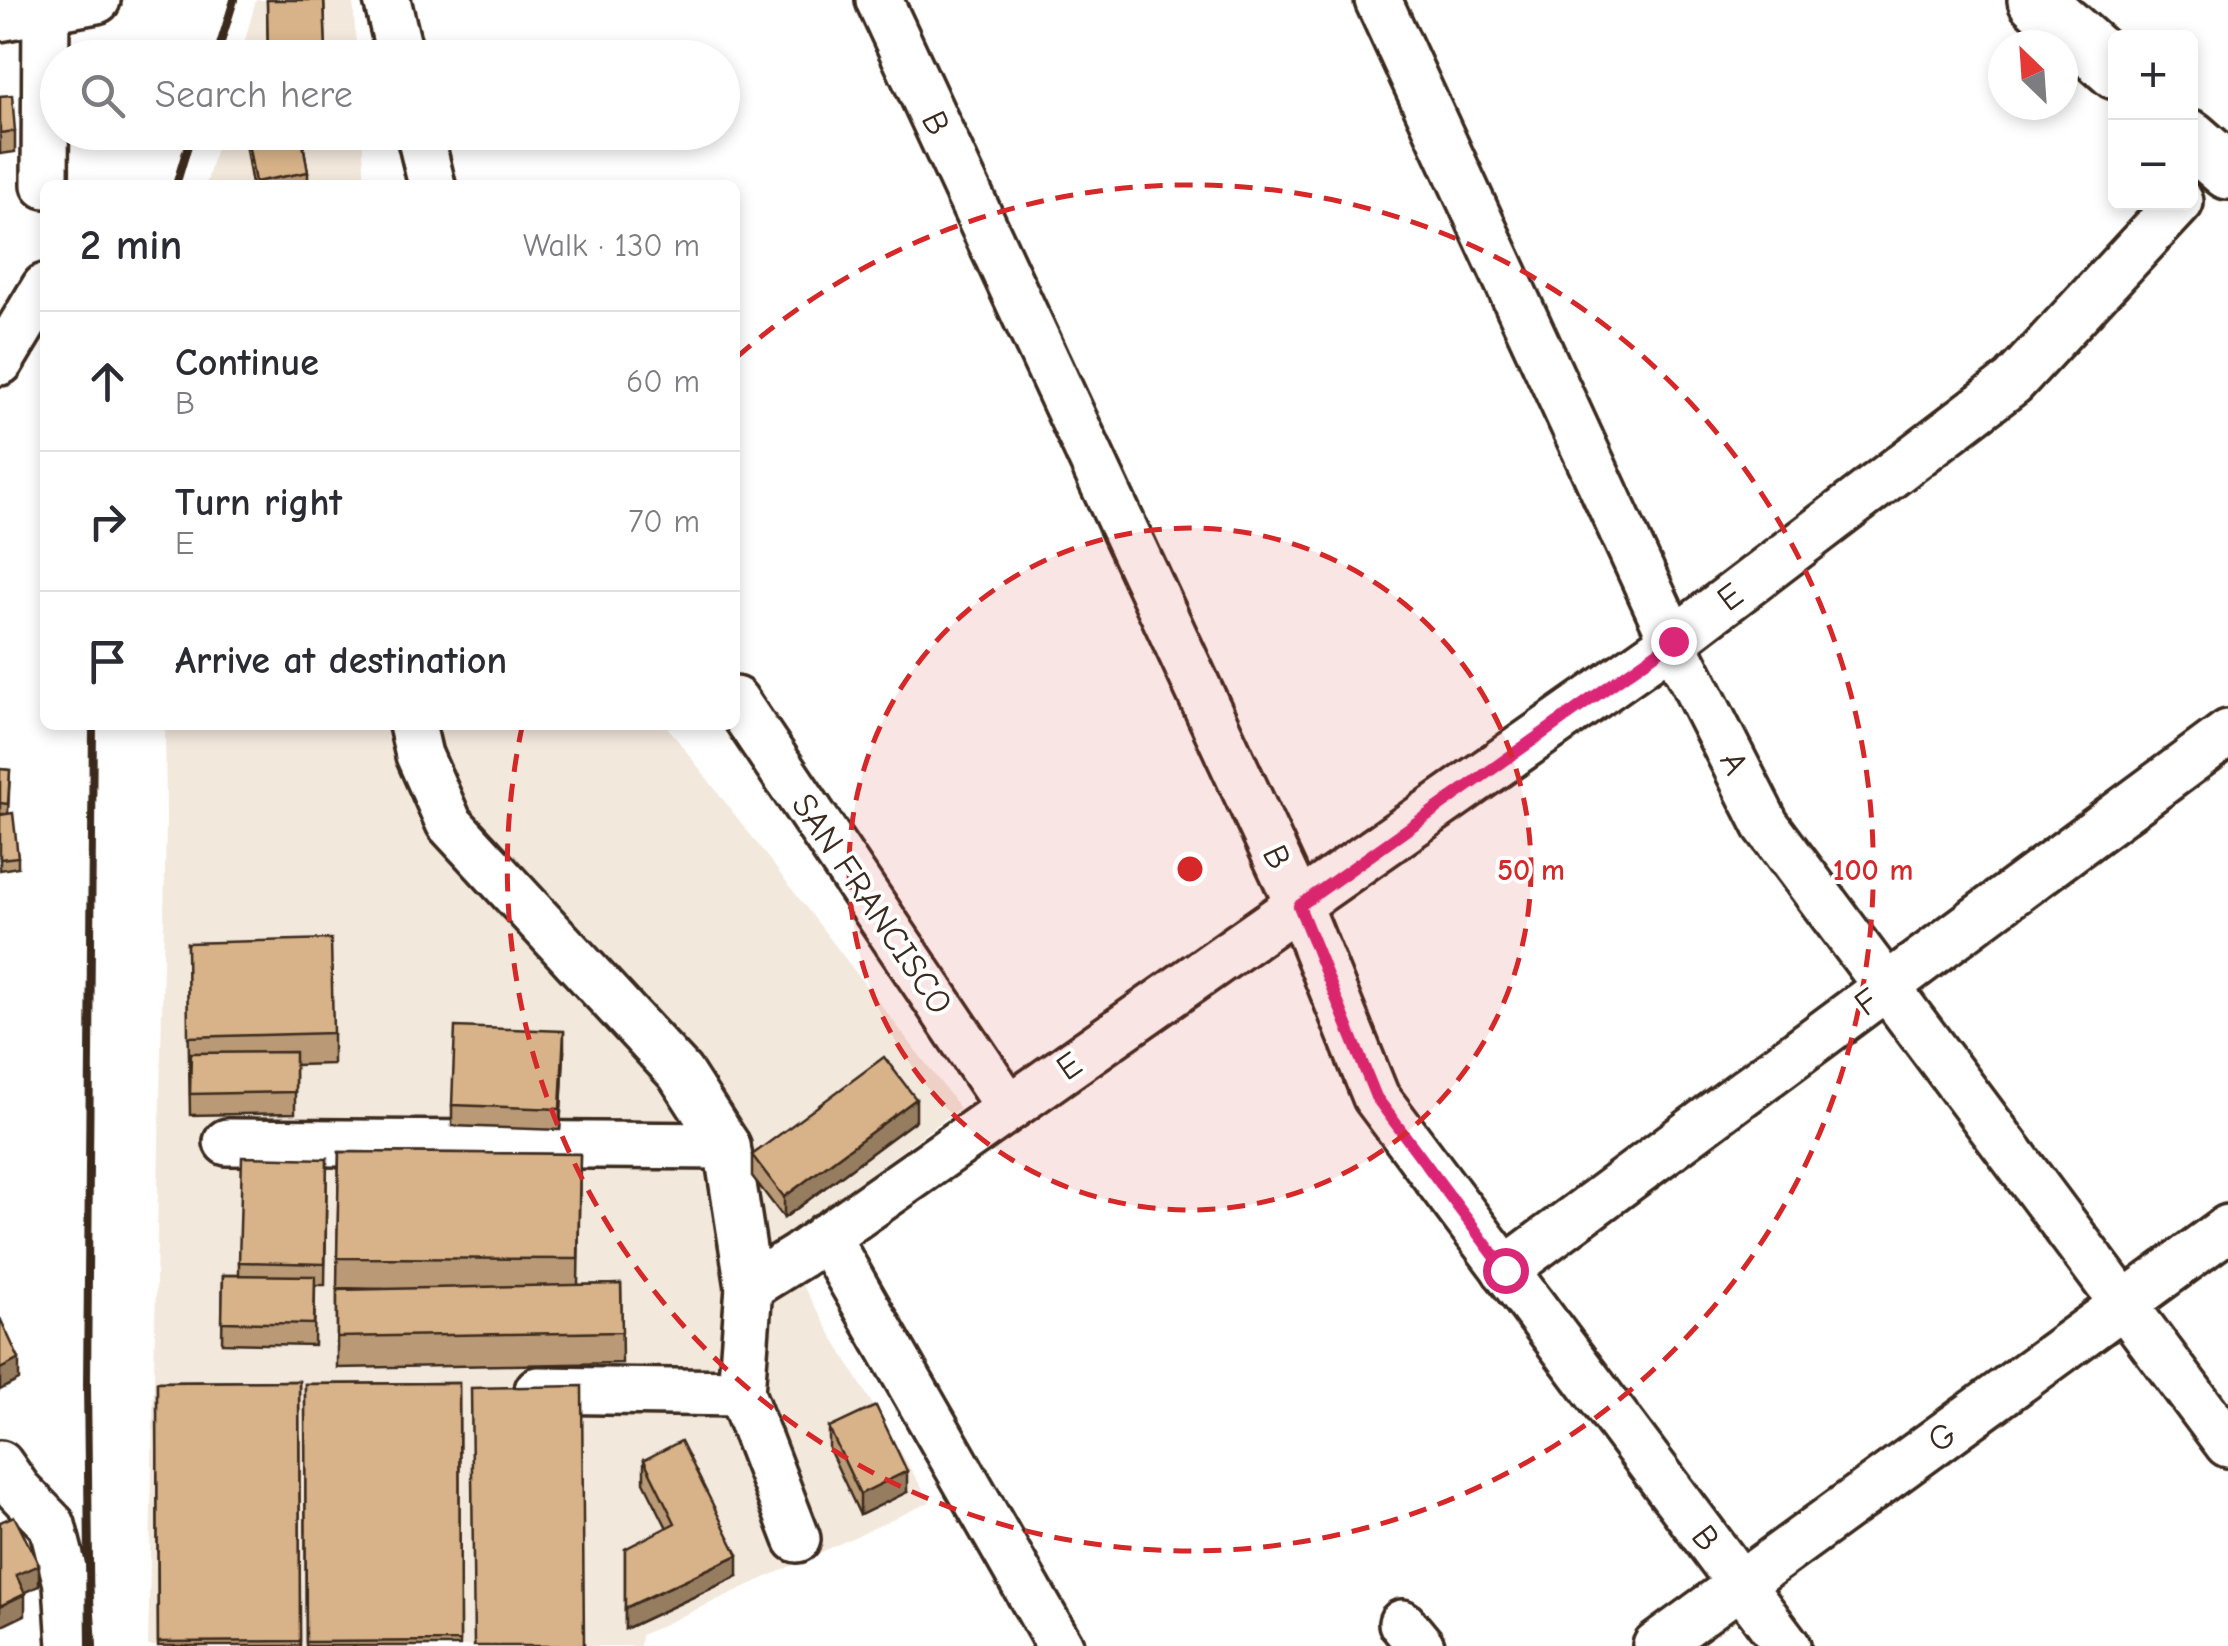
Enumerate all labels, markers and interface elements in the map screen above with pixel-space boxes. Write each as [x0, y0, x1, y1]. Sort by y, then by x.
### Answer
north arrow [1988, 30, 2078, 120]
map controls [2108, 30, 2198, 210]
button: + [2108, 30, 2198, 120]
search box [40, 40, 740, 150]
icon: search [75, 68, 130, 123]
text: Search here [155, 73, 353, 117]
street label: B [913, 105, 959, 141]
button: − [2108, 120, 2198, 210]
text: 2 min [80, 221, 182, 270]
text: Walk · 130 m [523, 227, 700, 264]
text: Continue [175, 341, 319, 385]
icon: ahead [80, 354, 135, 409]
text: 60 m [626, 363, 700, 400]
text: B [175, 385, 195, 422]
text: Turn right [175, 481, 342, 525]
icon: right [80, 494, 135, 549]
text: 70 m [628, 503, 700, 540]
text: E [175, 525, 194, 562]
street label: E [1709, 574, 1751, 620]
route end [1651, 619, 1697, 665]
icon: arrive [80, 634, 135, 689]
text: Arrive at destination [175, 639, 507, 683]
street label: A [1711, 745, 1757, 781]
street label: SAN FRANCISCO [783, 786, 961, 1022]
street label: B [1254, 839, 1300, 875]
centre of rings [1172, 851, 1208, 887]
text: 50 m [1497, 853, 1565, 888]
text: 100 m [1833, 853, 1913, 888]
street label: F [1847, 980, 1887, 1024]
street label: E [1049, 1043, 1089, 1089]
route start [1483, 1248, 1529, 1294]
street label: G [1920, 1413, 1964, 1461]
street label: B [1683, 1517, 1729, 1559]

